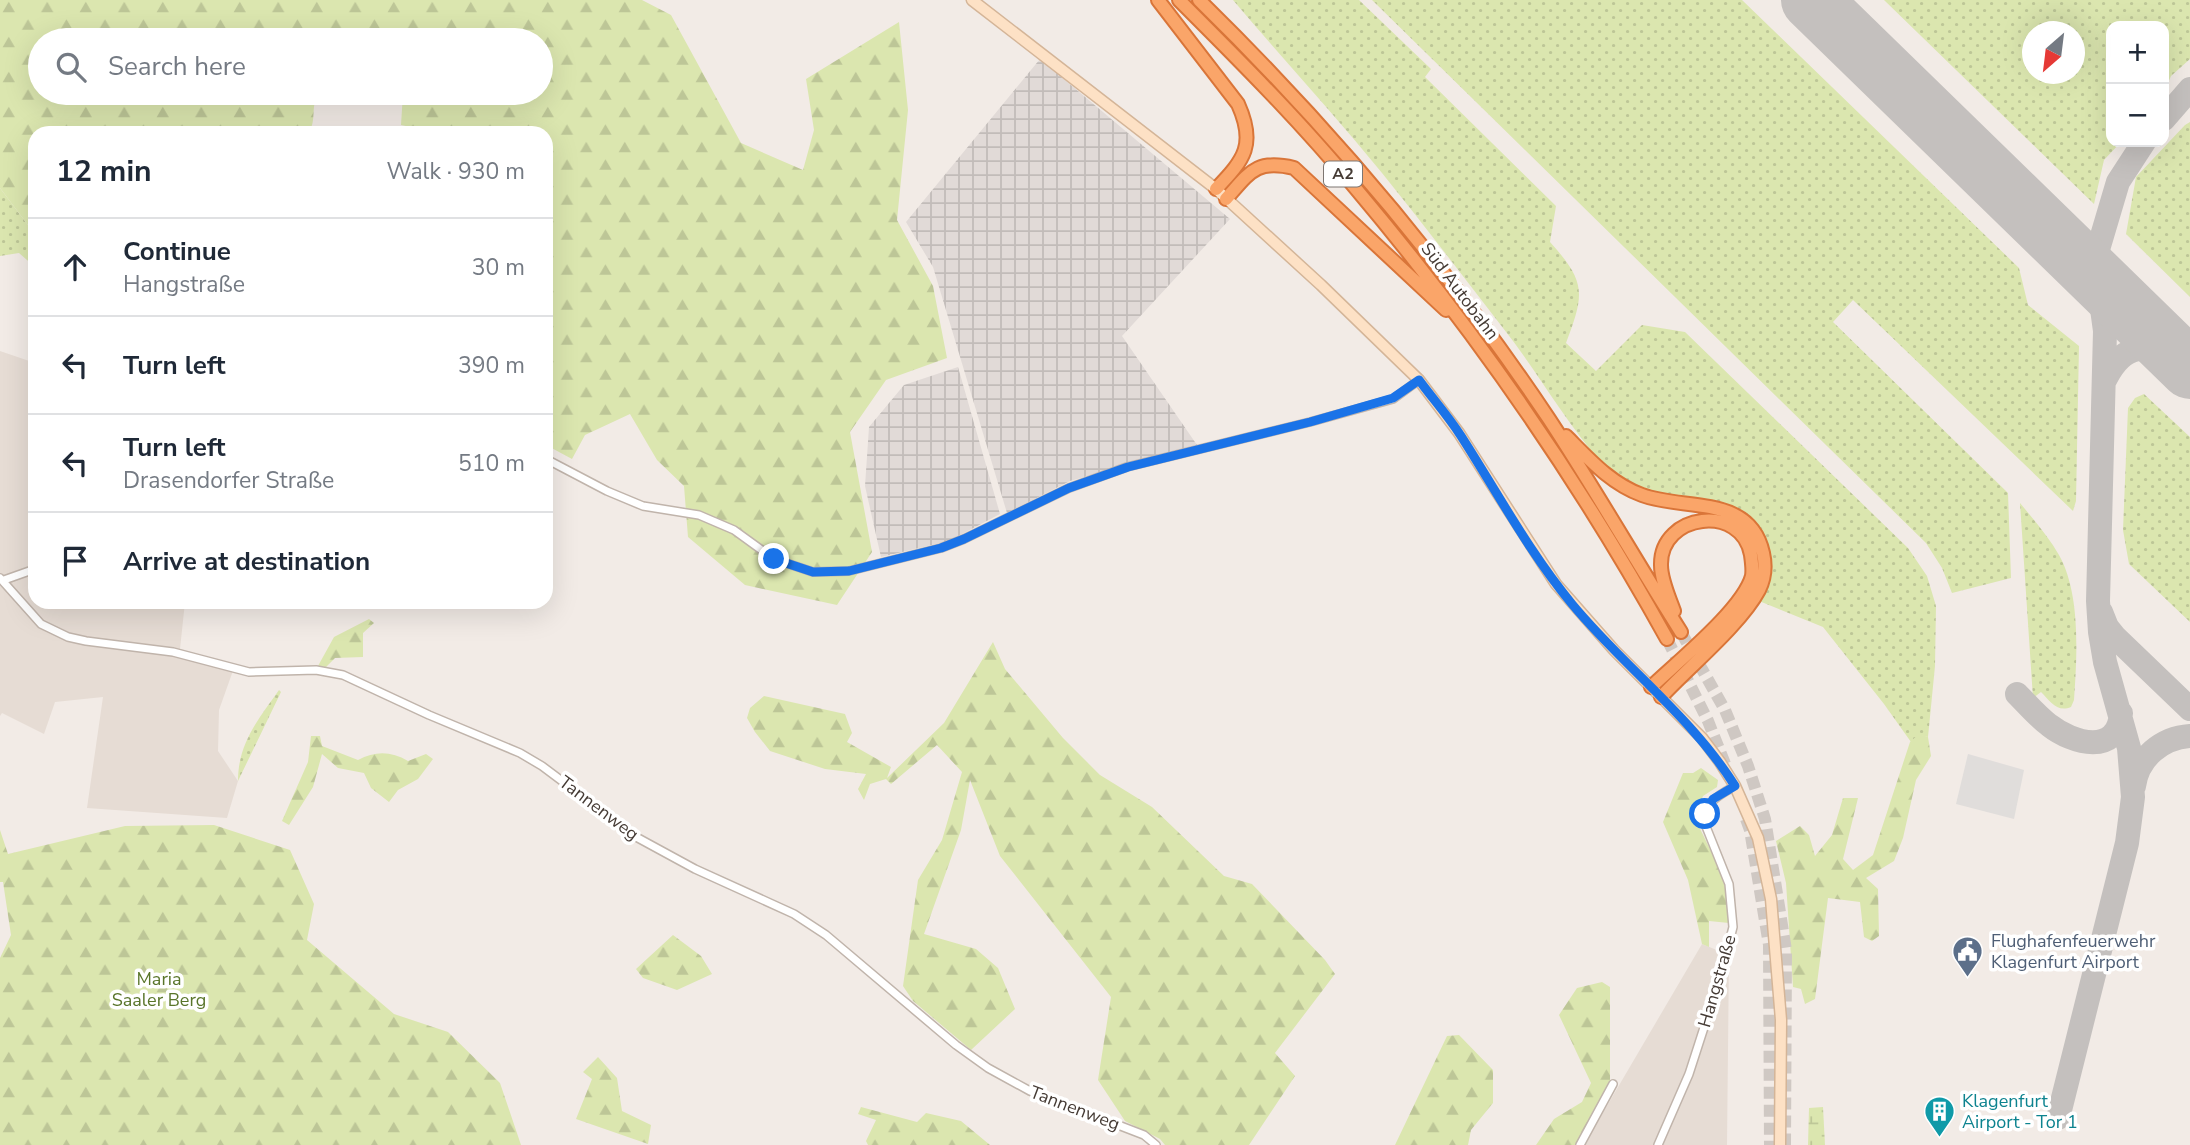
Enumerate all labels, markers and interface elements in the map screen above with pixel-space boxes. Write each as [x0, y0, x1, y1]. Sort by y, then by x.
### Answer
north arrow [2022, 21, 2085, 84]
map controls [2106, 21, 2169, 147]
button: + [2106, 21, 2169, 84]
search box [28, 28, 553, 105]
icon: search [52, 48, 90, 86]
text: Search here [108, 49, 246, 84]
button: − [2106, 84, 2169, 147]
text: 12 min [56, 151, 152, 192]
text: Walk · 930 m [386, 156, 525, 187]
road number: A2 [1324, 162, 1362, 186]
text: Continue [123, 234, 231, 269]
street label: Süd Autobahn [1415, 237, 1505, 345]
icon: ahead [56, 248, 94, 286]
text: 30 m [472, 252, 525, 283]
text: Hangstraße [123, 269, 245, 300]
icon: left [56, 346, 94, 384]
text: Turn left [123, 348, 226, 383]
text: 390 m [458, 350, 525, 381]
text: Turn left [123, 430, 226, 465]
icon: left [56, 444, 94, 482]
text: 510 m [458, 448, 525, 479]
text: Drasendorfer Straße [123, 465, 334, 496]
icon: arrive [56, 542, 94, 580]
route end [758, 543, 789, 574]
text: Arrive at destination [123, 544, 370, 579]
street label: Tannenweg [554, 770, 644, 846]
route start [1689, 798, 1720, 829]
place label: Flughafenfeuerwehr Klagenfurt Airport [1991, 929, 2156, 974]
street label: Hangstraße [1692, 932, 1742, 1030]
public building icon: Flughafenfeuerwehr Klagenfurt Airport [1951, 934, 1985, 978]
park label: Maria Saaler Berg [112, 967, 206, 1012]
street label: Tannenweg [1027, 1080, 1123, 1136]
place label: Klagenfurt Airport - Tor 1 [1962, 1089, 2078, 1134]
building icon: Klagenfurt Airport - Tor 1 [1922, 1094, 1956, 1138]

